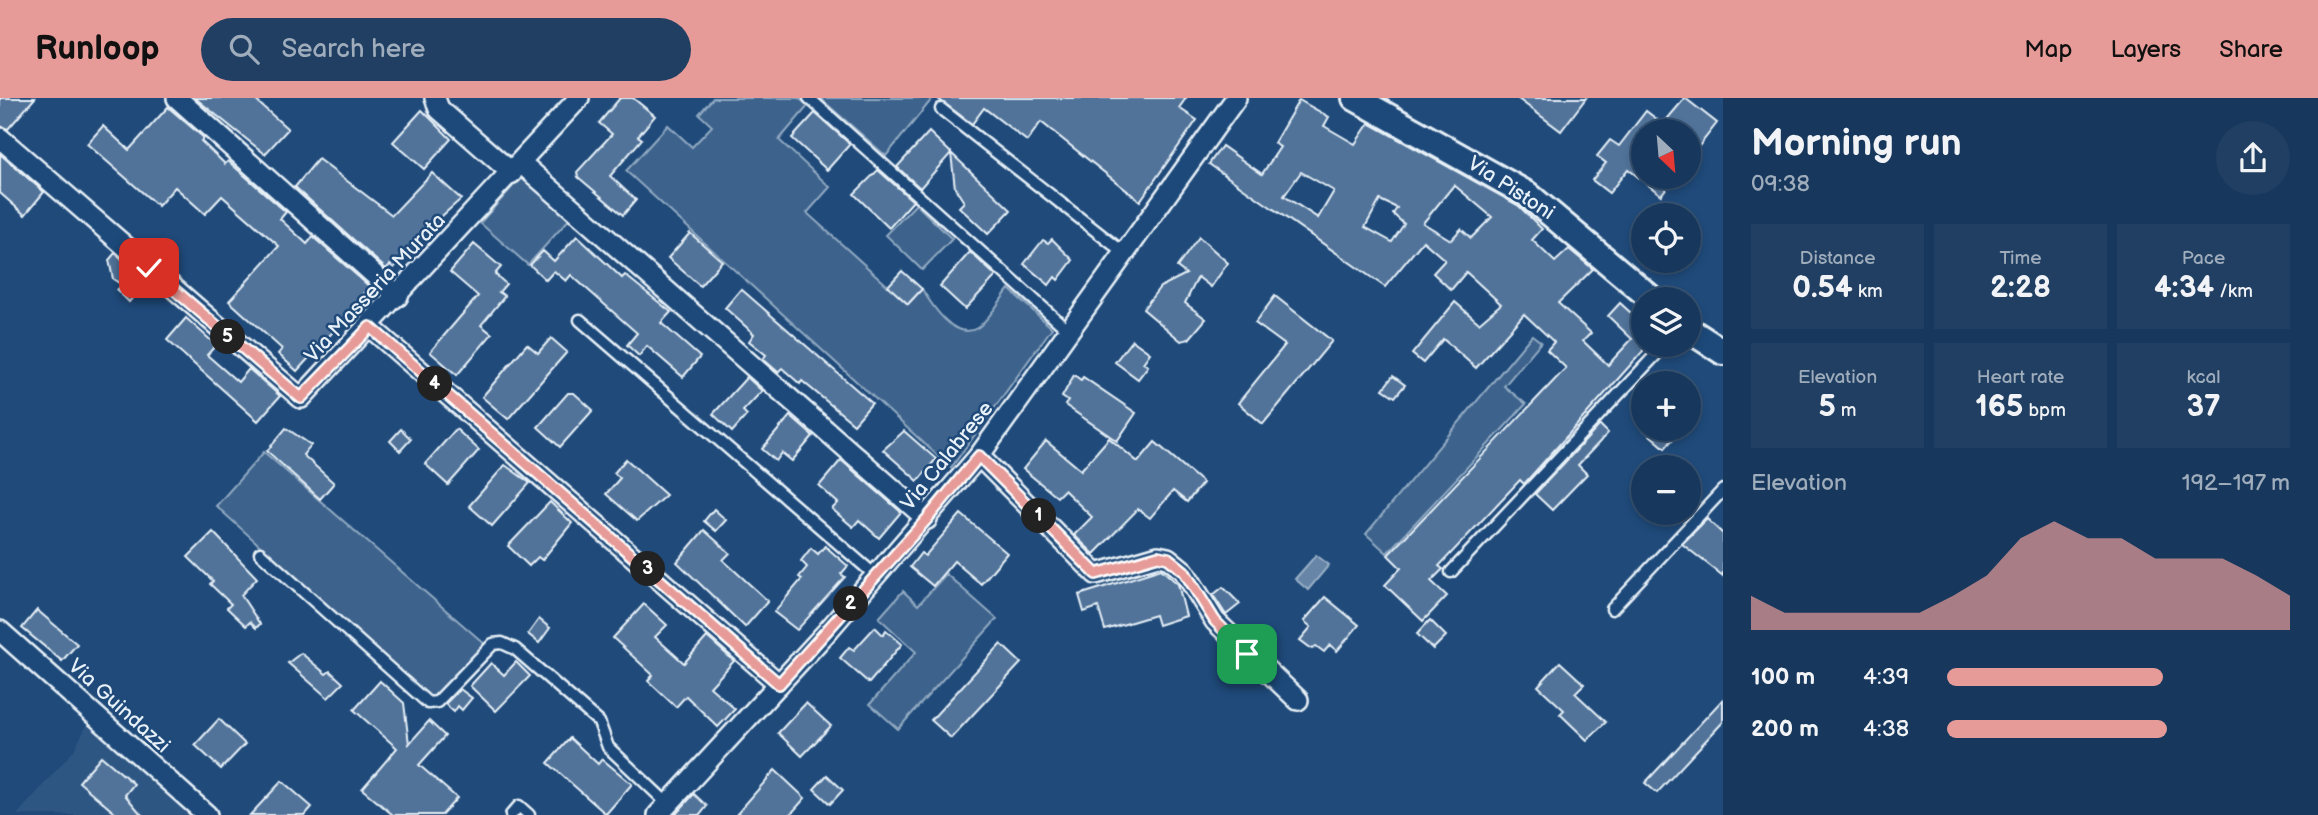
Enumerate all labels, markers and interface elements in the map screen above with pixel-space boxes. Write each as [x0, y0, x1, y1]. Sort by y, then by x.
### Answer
search box [201, 18, 691, 81]
text: Runloop [35, 29, 159, 69]
icon: search [225, 30, 263, 68]
text: Search here [281, 34, 425, 65]
text: Map [2024, 35, 2072, 64]
text: Layers [2110, 35, 2181, 64]
text: Share [2219, 35, 2283, 64]
north arrow [1631, 119, 1701, 189]
map controls [1631, 119, 1701, 525]
text: Morning run [1751, 121, 1962, 166]
button: share [2216, 121, 2290, 195]
street label: Via Pistoni [1463, 151, 1559, 225]
text: 09:38 [1751, 170, 1810, 198]
button: locate [1631, 203, 1701, 273]
street label: Via Masseria Murata [299, 208, 451, 368]
pin [119, 238, 179, 298]
text: Distance [1800, 247, 1875, 270]
text: Time [1999, 247, 2042, 270]
text: Pace [2182, 247, 2225, 270]
icon: check [130, 249, 168, 287]
text: 0.54 [1792, 270, 1853, 306]
text: 2:28 [1990, 270, 2051, 306]
text: 4:34 [2154, 270, 2214, 306]
text: km [1853, 280, 1883, 303]
text: /km [2214, 280, 2253, 303]
button: layers [1631, 287, 1701, 357]
pin: 5 [210, 320, 246, 354]
text: 5 [222, 325, 233, 348]
pin: 4 [418, 366, 452, 402]
text: Elevation [1798, 366, 1877, 389]
text: Heart rate [1977, 366, 2064, 389]
text: kcal [2186, 366, 2221, 389]
button: + [1631, 371, 1701, 441]
text: 4 [429, 372, 440, 395]
text: 5 [1818, 389, 1836, 425]
text: 165 [1975, 389, 2023, 425]
text: 37 [2186, 389, 2221, 425]
street label: Via Calabrese [895, 396, 999, 516]
text: m [1836, 399, 1857, 422]
text: bpm [2023, 399, 2066, 422]
button: − [1631, 455, 1701, 525]
text: Elevation [1751, 469, 1847, 497]
text: 192–197 m [2182, 469, 2290, 497]
pin: 1 [1021, 498, 1056, 534]
text: 1 [1035, 504, 1043, 527]
pin: 3 [630, 552, 666, 587]
text: 3 [642, 557, 653, 580]
pin: 2 [834, 587, 868, 622]
text: 2 [845, 592, 856, 615]
pin [1217, 624, 1277, 684]
icon: arrive [1228, 635, 1266, 673]
street label: Via Guindazzi [63, 654, 175, 758]
text: 100 m [1751, 663, 1815, 691]
text: 4:39 [1863, 663, 1909, 691]
text: 200 m [1751, 715, 1819, 743]
text: 4:38 [1863, 715, 1909, 743]

